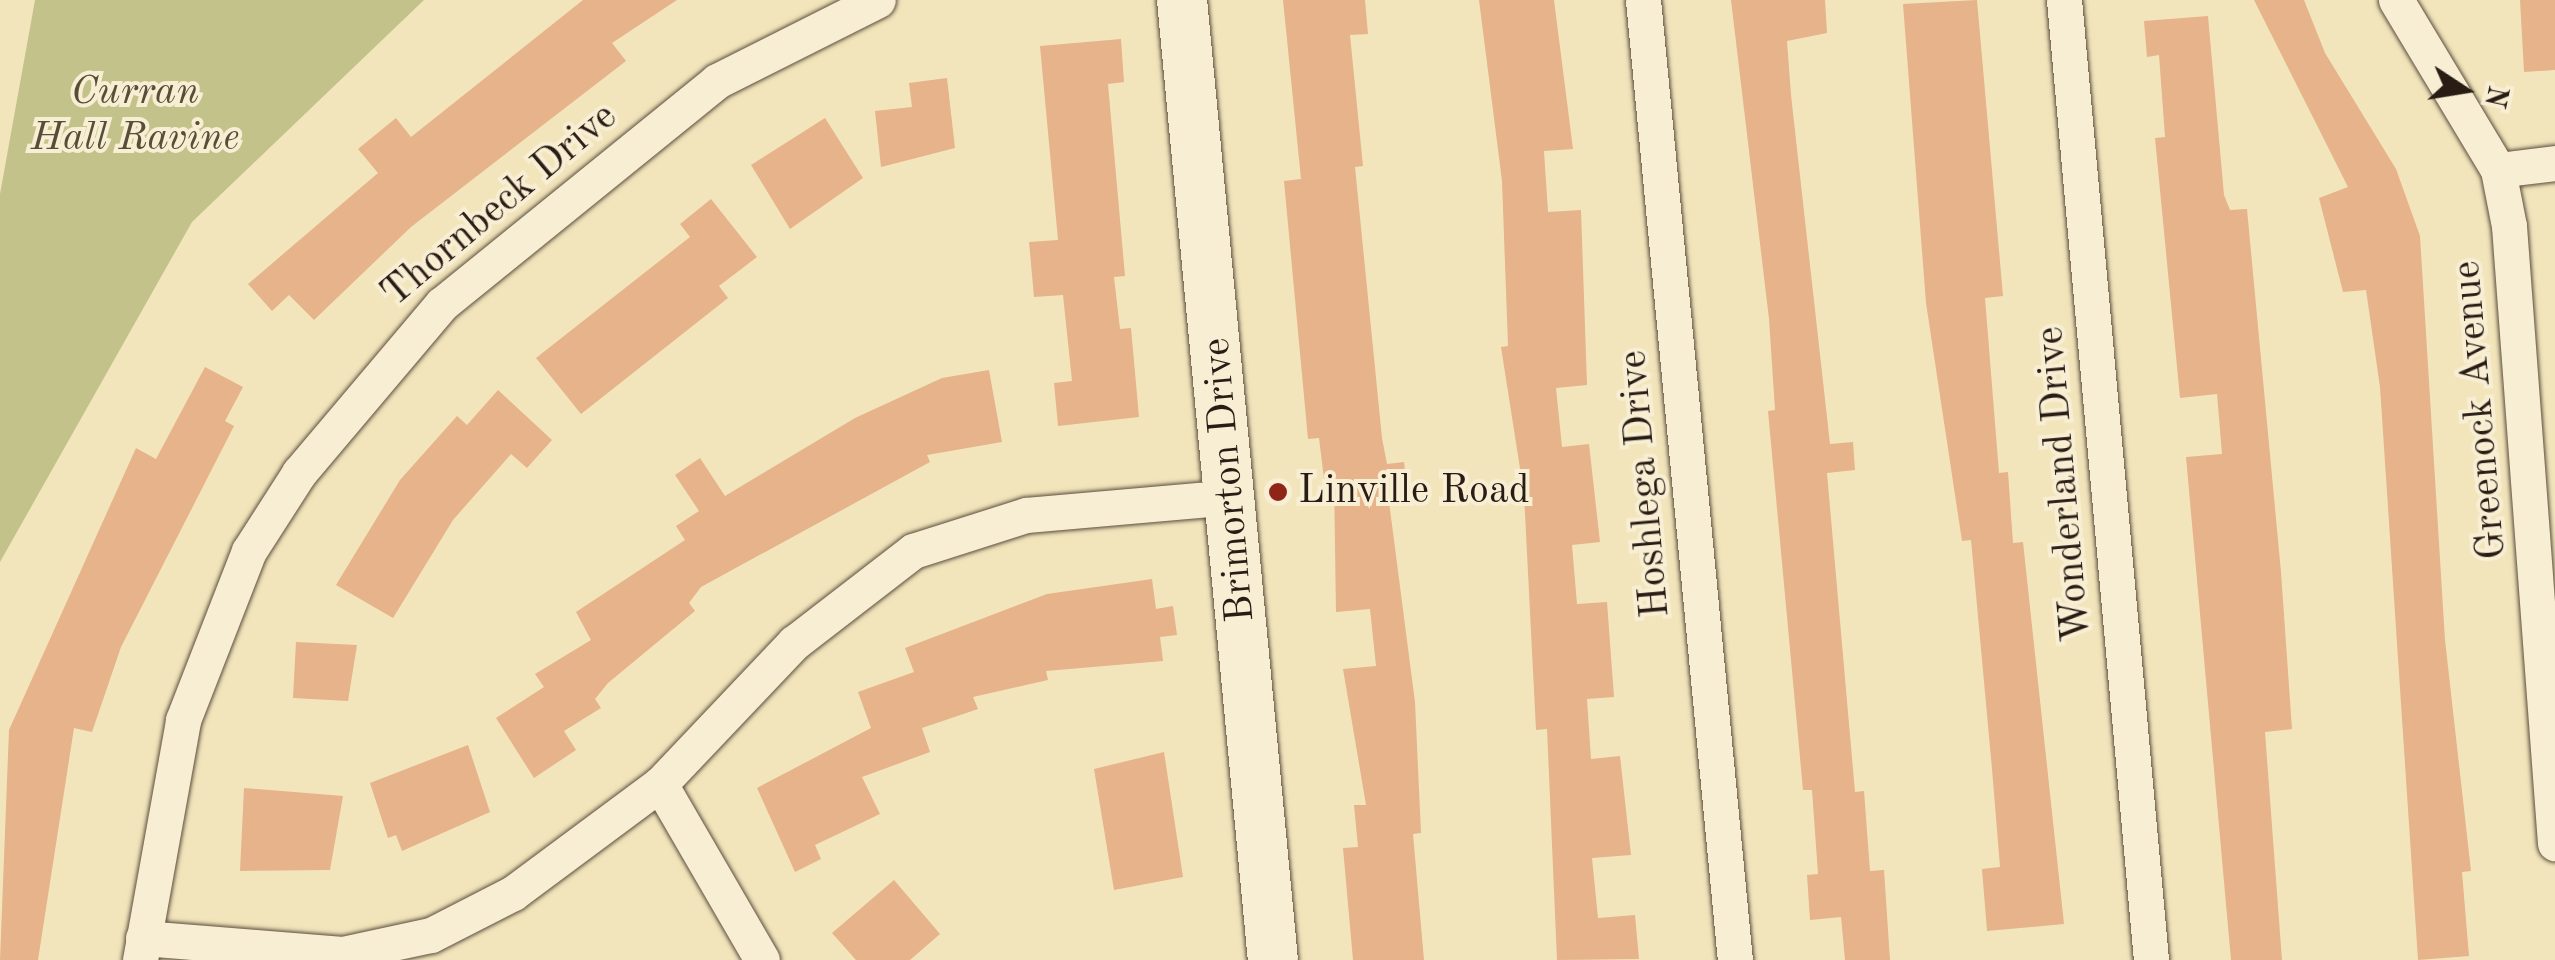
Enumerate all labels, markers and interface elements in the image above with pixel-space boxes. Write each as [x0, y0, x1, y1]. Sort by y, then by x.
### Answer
north arrow [2415, 40, 2515, 140]
park label: Curran Hall Ravine [31, 69, 239, 163]
text: N [2478, 83, 2510, 110]
street label: Thornbeck Drive [373, 94, 627, 318]
street label: Greenock Avenue [2444, 259, 2518, 561]
street label: Wonderland Drive [2027, 324, 2103, 644]
street label: Brimorton Drive [1194, 336, 1266, 624]
street label: Hoshlega Drive [1610, 348, 1682, 620]
place label: Linville Road [1298, 468, 1530, 516]
marker: Linville Road [1267, 481, 1289, 503]

